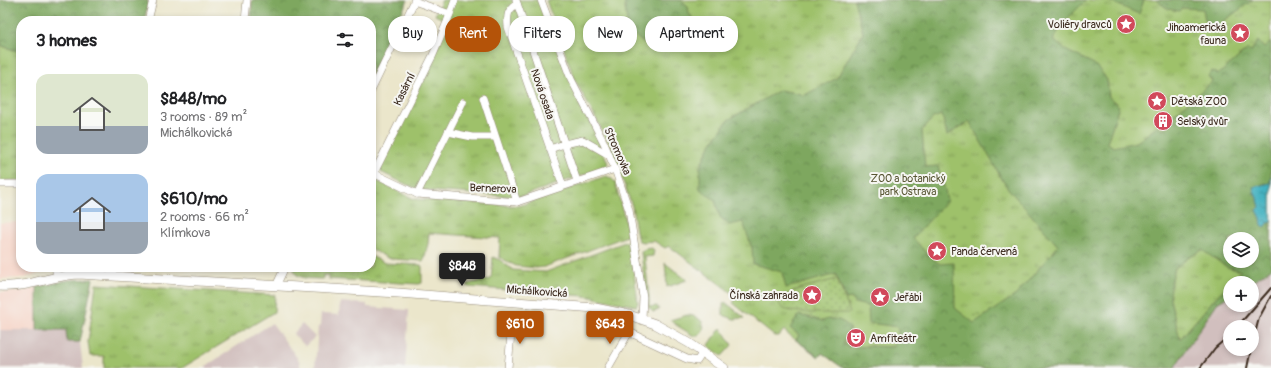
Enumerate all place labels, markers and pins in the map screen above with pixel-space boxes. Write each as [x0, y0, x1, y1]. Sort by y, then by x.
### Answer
place icon: Voliéry dravců [1115, 13, 1137, 35]
place label: Voliéry dravců [1047, 18, 1112, 31]
place label: Jihoamerická fauna [1166, 21, 1226, 47]
place icon: Jihoamerická fauna [1229, 22, 1251, 44]
place icon: Dětská ZOO [1146, 90, 1168, 112]
place label: Dětská ZOO [1171, 95, 1227, 108]
building icon: Selský dvůr [1152, 110, 1174, 132]
place label: Selský dvůr [1177, 115, 1228, 128]
place icon: Panda červená [926, 240, 948, 262]
place label: Panda červená [951, 245, 1017, 258]
pin: $848 [438, 253, 486, 287]
place icon: Čínská zahrada [801, 284, 823, 306]
place icon: Jeřábi [869, 286, 891, 308]
place label: Čínská zahrada [729, 289, 798, 302]
place label: Jeřábi [894, 291, 922, 304]
pin: $610 [496, 311, 544, 345]
pin: $643 [586, 311, 634, 345]
theatre icon: Amfiteátr [845, 327, 867, 349]
place label: Amfiteátr [870, 332, 917, 345]

